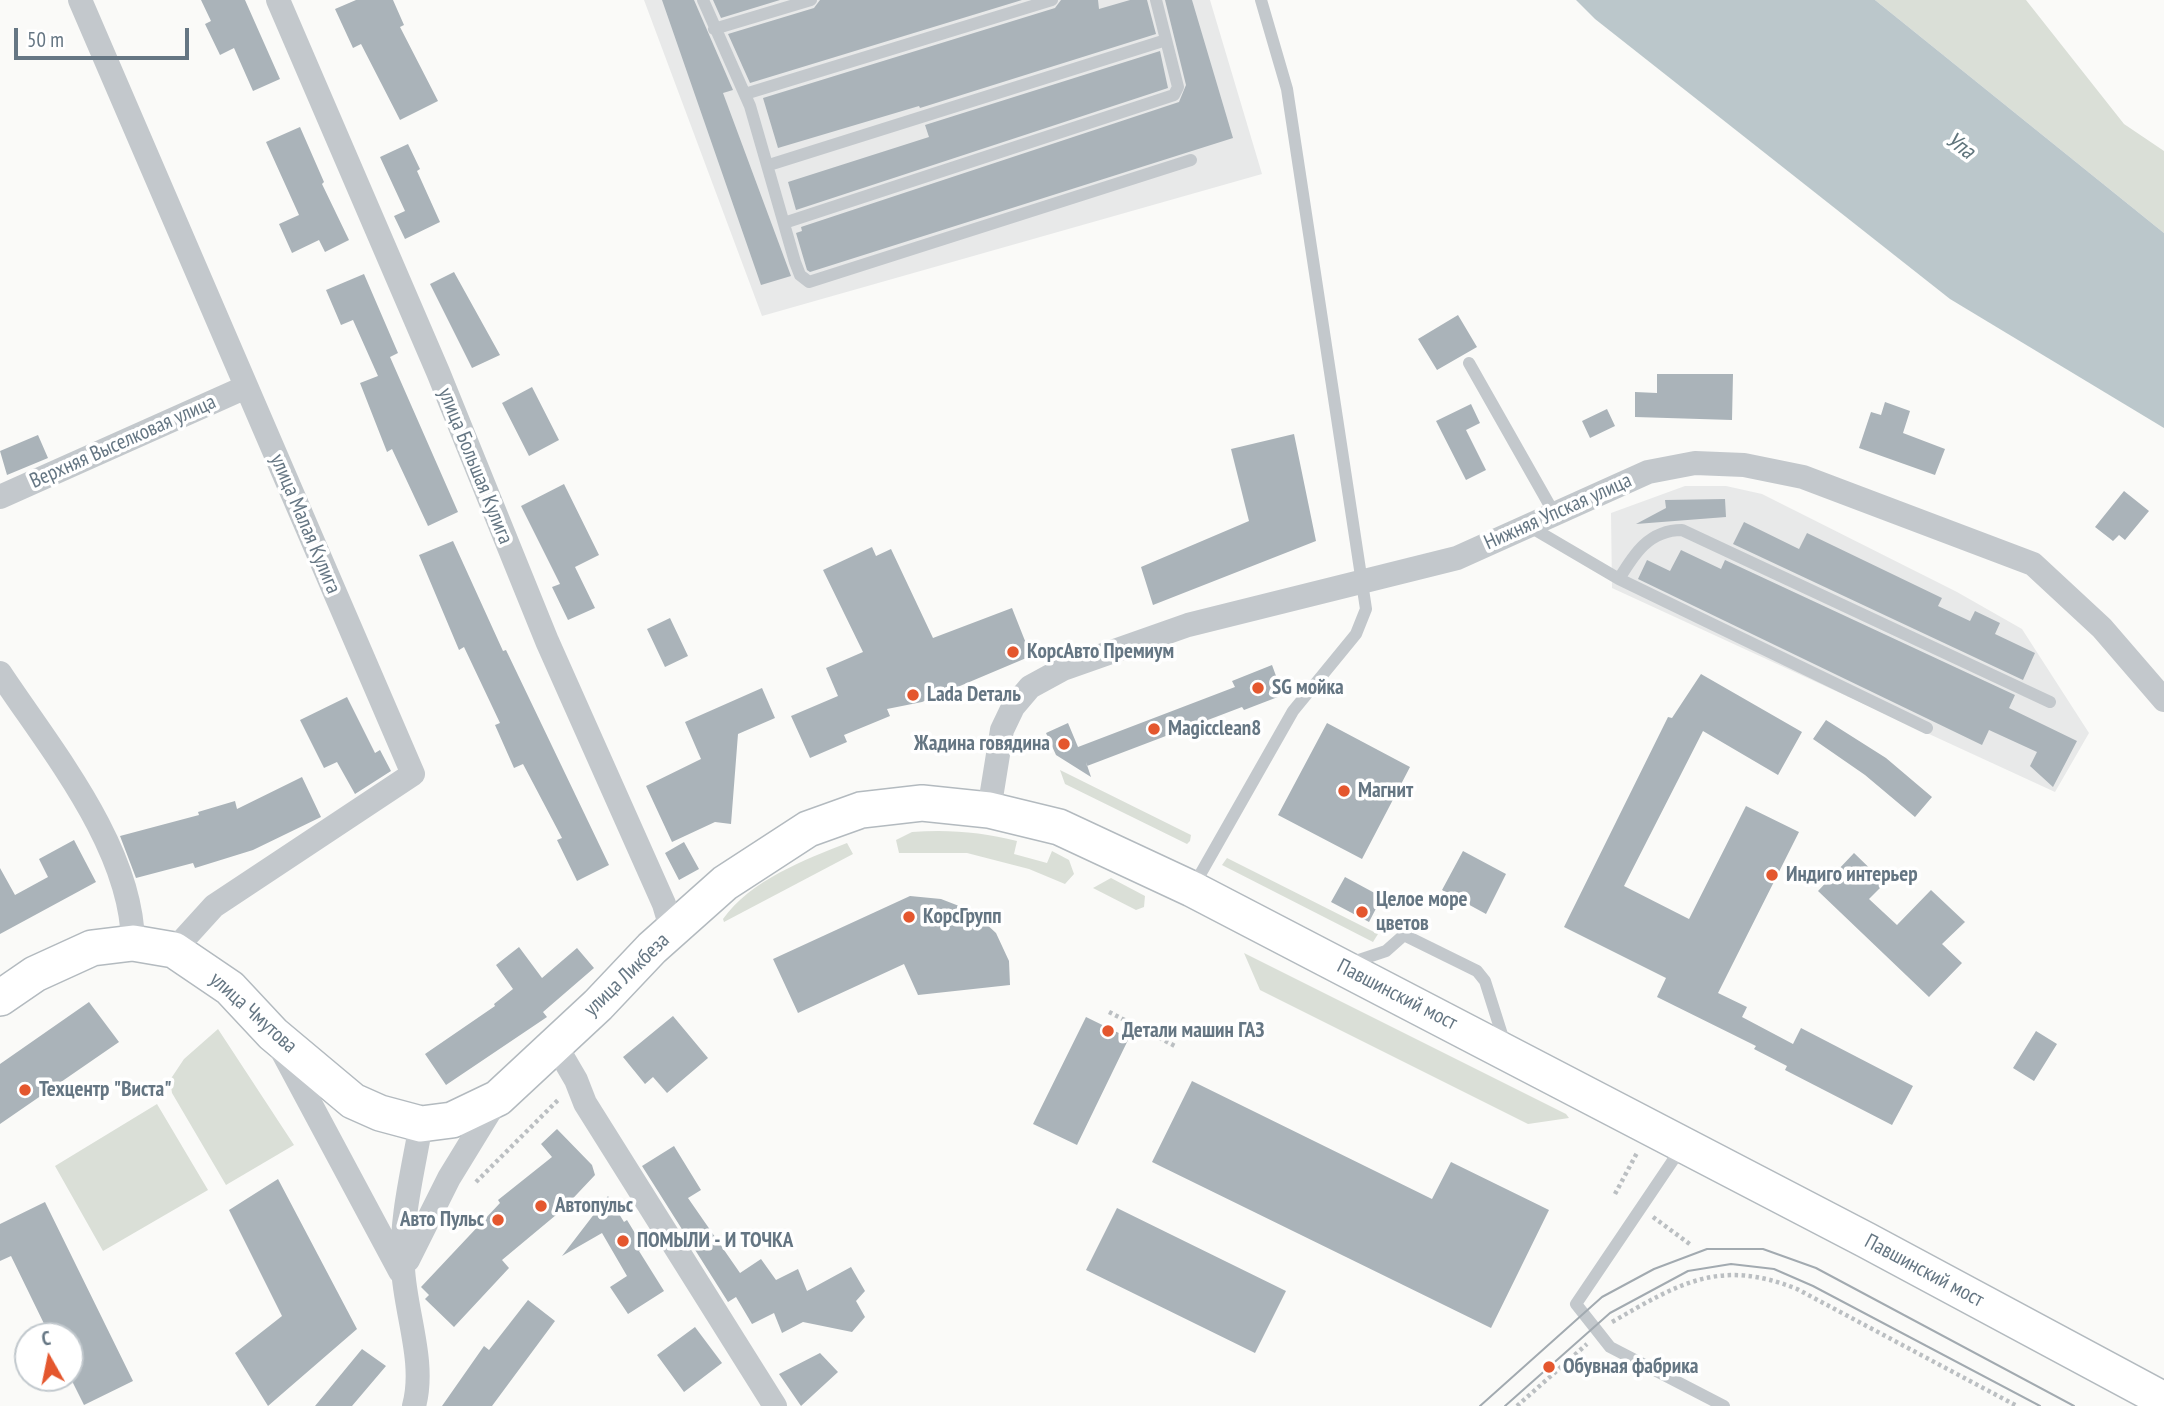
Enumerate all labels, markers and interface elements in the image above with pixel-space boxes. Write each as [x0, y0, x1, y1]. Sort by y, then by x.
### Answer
scale bar [18, 14, 192, 58]
text: 50 m [27, 26, 64, 53]
water label: Упа [1940, 126, 1980, 166]
street label: улица Большая Кулига [432, 384, 518, 548]
street label: Верхняя Выселковая улица [26, 390, 220, 494]
street label: улица Малая Кулига [264, 450, 346, 598]
street label: Нижняя Упская улица [1480, 468, 1636, 556]
place label: КорсАвто Премиум [1027, 639, 1174, 665]
marker: КорсАвто Премиум [1005, 644, 1021, 660]
place label: SG мойка [1272, 675, 1344, 701]
marker: SG мойка [1250, 680, 1266, 696]
place label: Lada Dеталь [927, 682, 1021, 708]
marker: Lada Dеталь [905, 687, 921, 703]
place label: Magicclean8 [1168, 716, 1261, 742]
marker: Magicclean8 [1146, 721, 1162, 737]
place label: Жадина говядина [914, 731, 1050, 757]
marker: Жадина говядина [1056, 736, 1072, 752]
place label: Магнит [1358, 778, 1413, 804]
marker: Магнит [1336, 783, 1352, 799]
place label: Индиго интерьер [1786, 862, 1918, 888]
marker: Индиго интерьер [1764, 867, 1780, 883]
place label: Целое море цветов [1376, 887, 1468, 937]
place label: КорсГрупп [923, 904, 1001, 930]
marker: Целое море цветов [1354, 904, 1370, 920]
marker: КорсГрупп [901, 909, 917, 925]
street label: улица Ликбеза [579, 928, 675, 1022]
street label: Павшинский мост [1333, 954, 1461, 1036]
street label: улица Чмутова [204, 967, 302, 1059]
place label: Детали машин ГАЗ [1122, 1018, 1264, 1044]
marker: Детали машин ГАЗ [1100, 1023, 1116, 1039]
place label: Техцентр "Виста" [39, 1077, 172, 1103]
marker: Техцентр "Виста" [17, 1082, 33, 1098]
place label: Автопульс [555, 1193, 633, 1219]
marker: Автопульс [533, 1198, 549, 1214]
place label: Авто Пульс [400, 1207, 484, 1233]
marker: Авто Пульс [490, 1212, 506, 1228]
place label: ПОМЫЛИ - И ТОЧКА [637, 1228, 793, 1254]
street label: Павшинский мост [1860, 1229, 1988, 1313]
marker: ПОМЫЛИ - И ТОЧКА [615, 1233, 631, 1249]
north arrow [14, 1322, 84, 1392]
text: С [40, 1326, 52, 1351]
place label: Обувная фабрика [1563, 1354, 1698, 1380]
marker: Обувная фабрика [1541, 1359, 1557, 1375]

